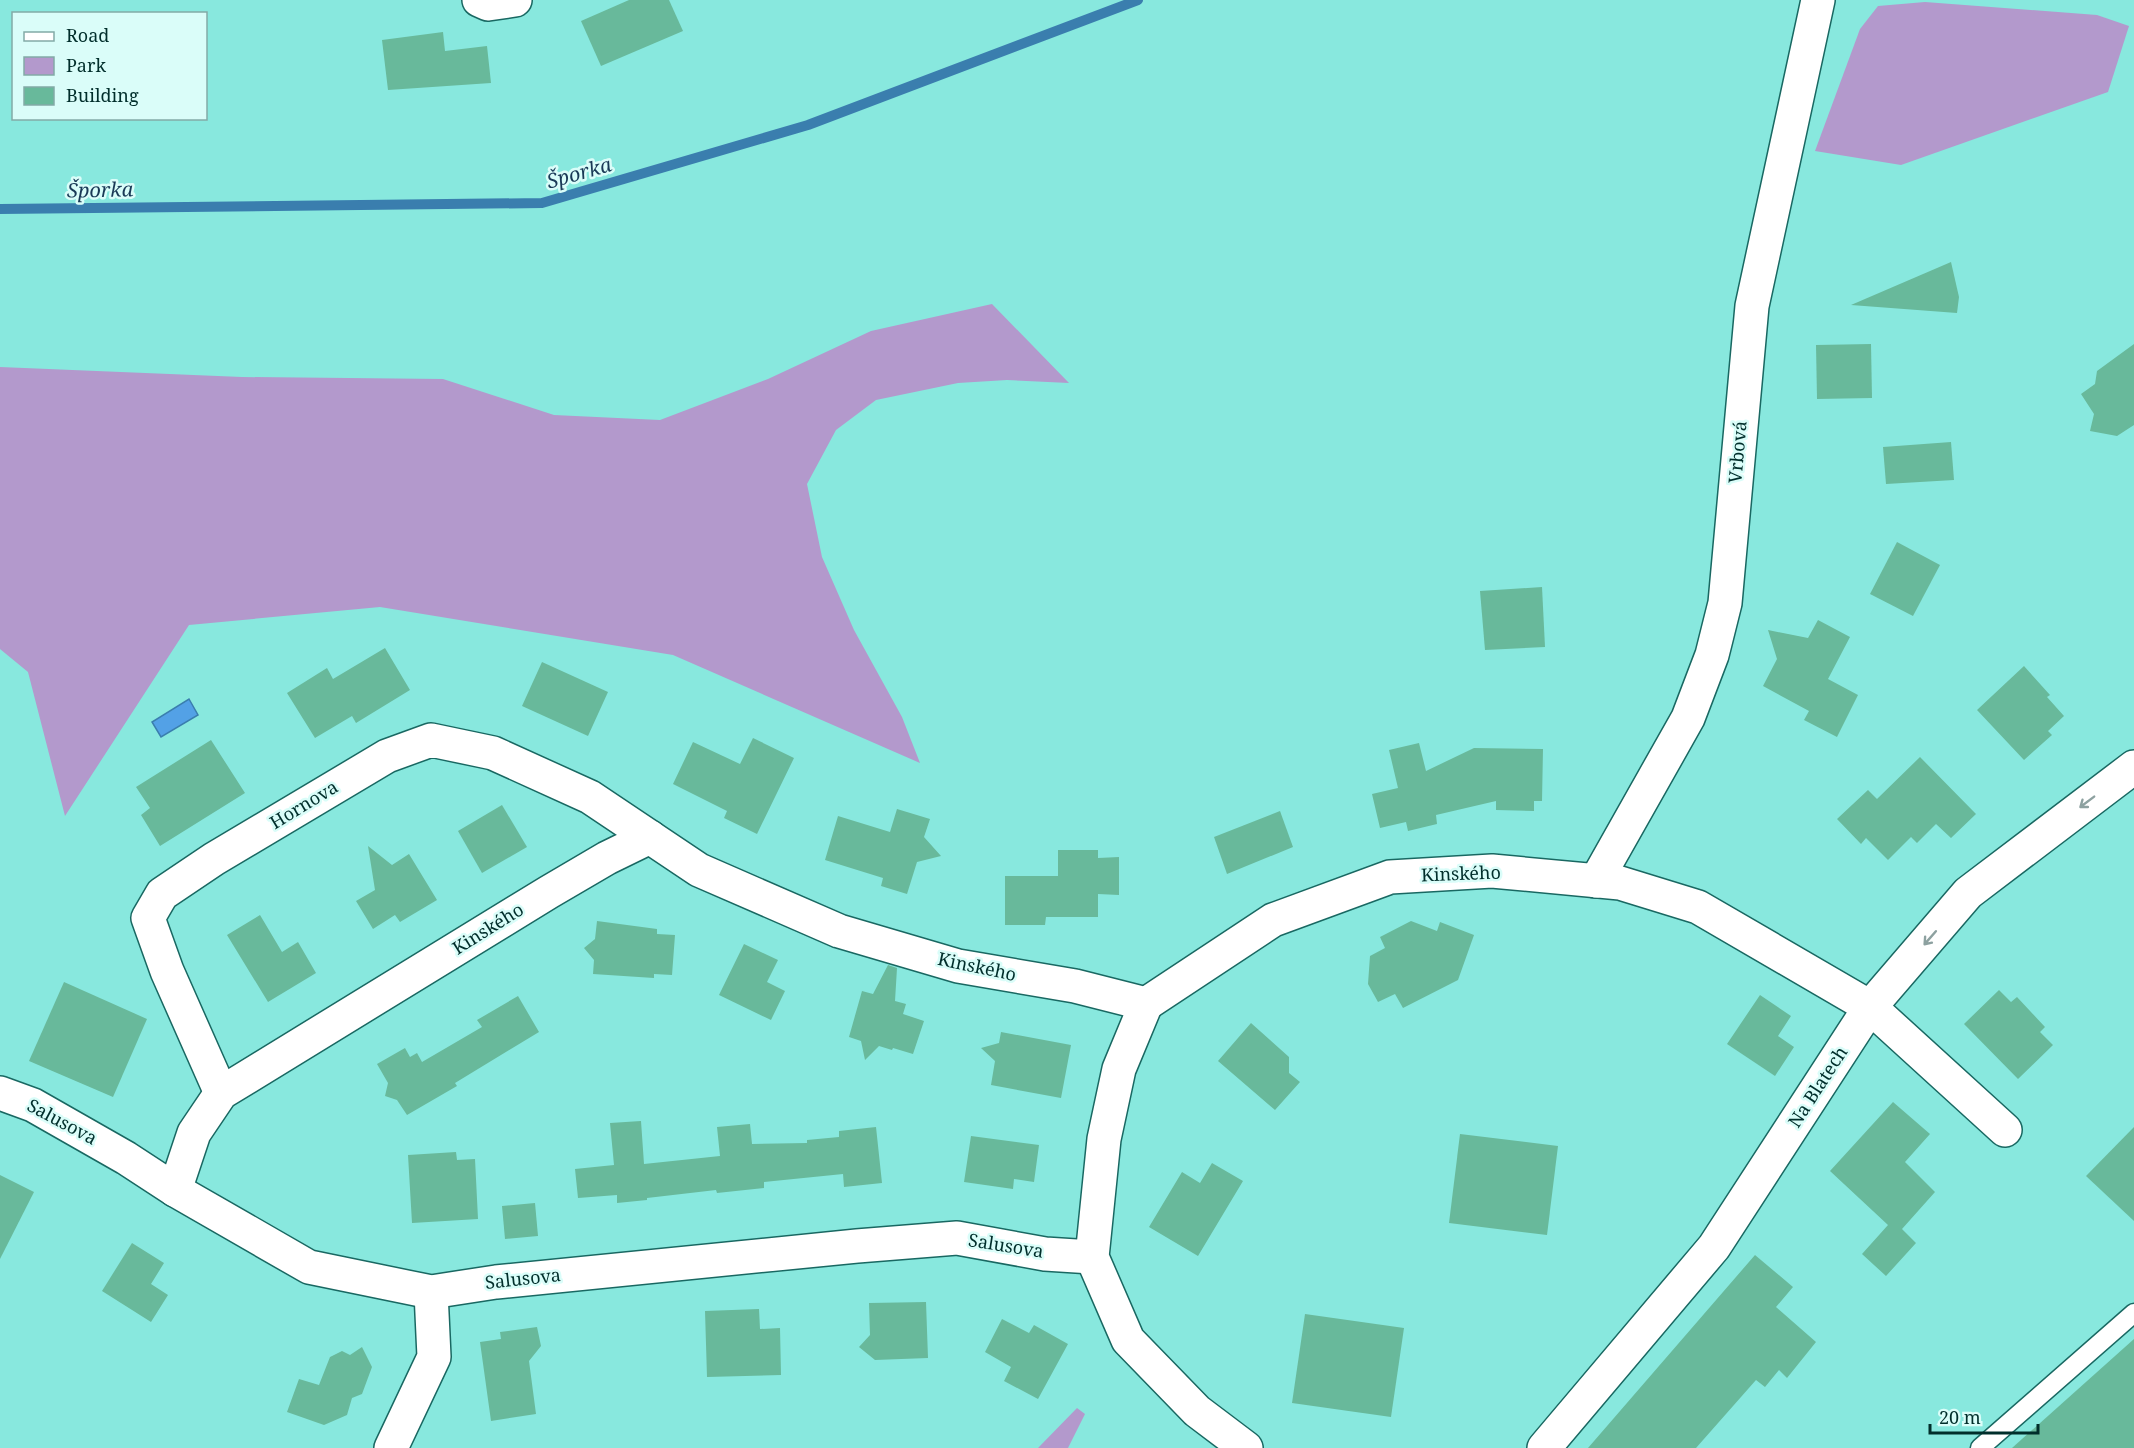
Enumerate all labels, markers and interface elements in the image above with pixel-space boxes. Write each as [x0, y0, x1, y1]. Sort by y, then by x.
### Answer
legend [12, 12, 207, 120]
text: Road [66, 23, 109, 47]
text: Park [66, 53, 106, 77]
text: Building [66, 83, 139, 107]
water label: Šporka [543, 150, 615, 195]
water label: Šporka [67, 175, 134, 204]
street label: Vrbová [1722, 420, 1752, 484]
street label: Hornova [265, 774, 342, 834]
one-way arrow [2080, 795, 2096, 808]
street label: Kinského [1421, 860, 1501, 886]
street label: Kinského [447, 897, 528, 959]
one-way arrow [1923, 930, 1937, 945]
street label: Kinského [936, 946, 1019, 986]
street label: Na Blatech [1782, 1041, 1852, 1132]
street label: Salusova [23, 1093, 102, 1150]
street label: Salusova [967, 1227, 1046, 1263]
street label: Salusova [484, 1262, 562, 1294]
scale bar [1930, 1397, 2038, 1435]
text: 20 m [1939, 1405, 1981, 1429]

